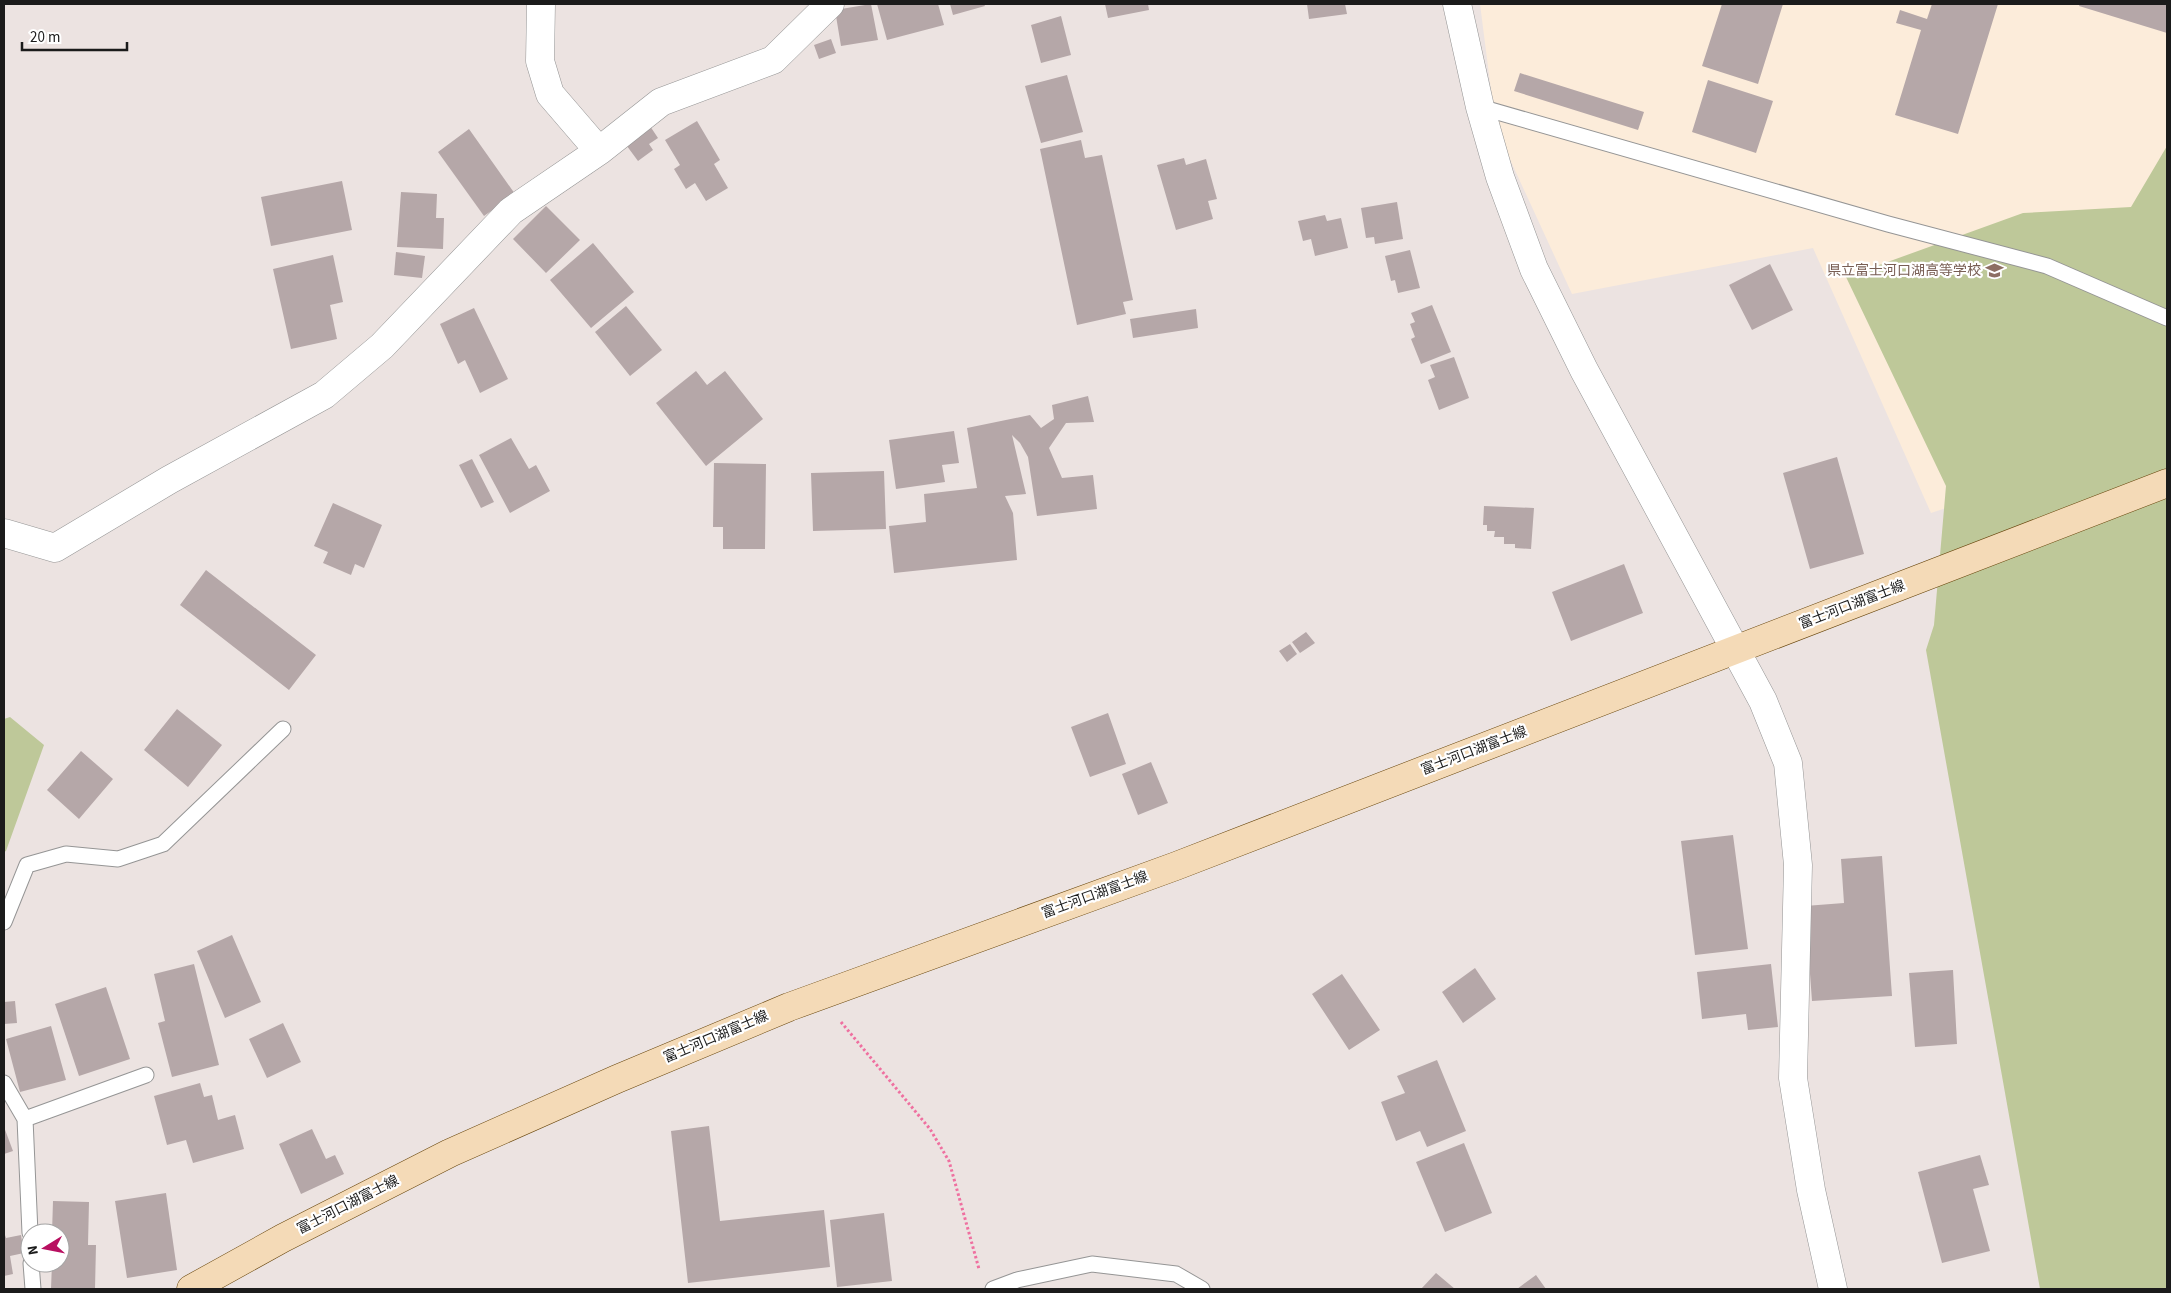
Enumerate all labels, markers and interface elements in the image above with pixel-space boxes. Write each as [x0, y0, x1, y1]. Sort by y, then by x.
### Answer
scale bar [22, 20, 128, 52]
text: 20 m [30, 27, 60, 48]
place label: 県立富士河口湖高等学校 [1827, 261, 1981, 281]
school or university icon: 県立富士河口湖高等学校 [1985, 261, 2005, 281]
street label: 富士河口湖富士線 [1796, 576, 1908, 634]
street label: 富士河口湖富士線 [1418, 722, 1530, 780]
street label: 富士河口湖富士線 [1039, 866, 1151, 924]
street label: 富士河口湖富士線 [661, 1006, 771, 1068]
street label: 富士河口湖富士線 [294, 1171, 402, 1239]
north arrow [20, 1223, 70, 1273]
text: N [23, 1244, 44, 1256]

